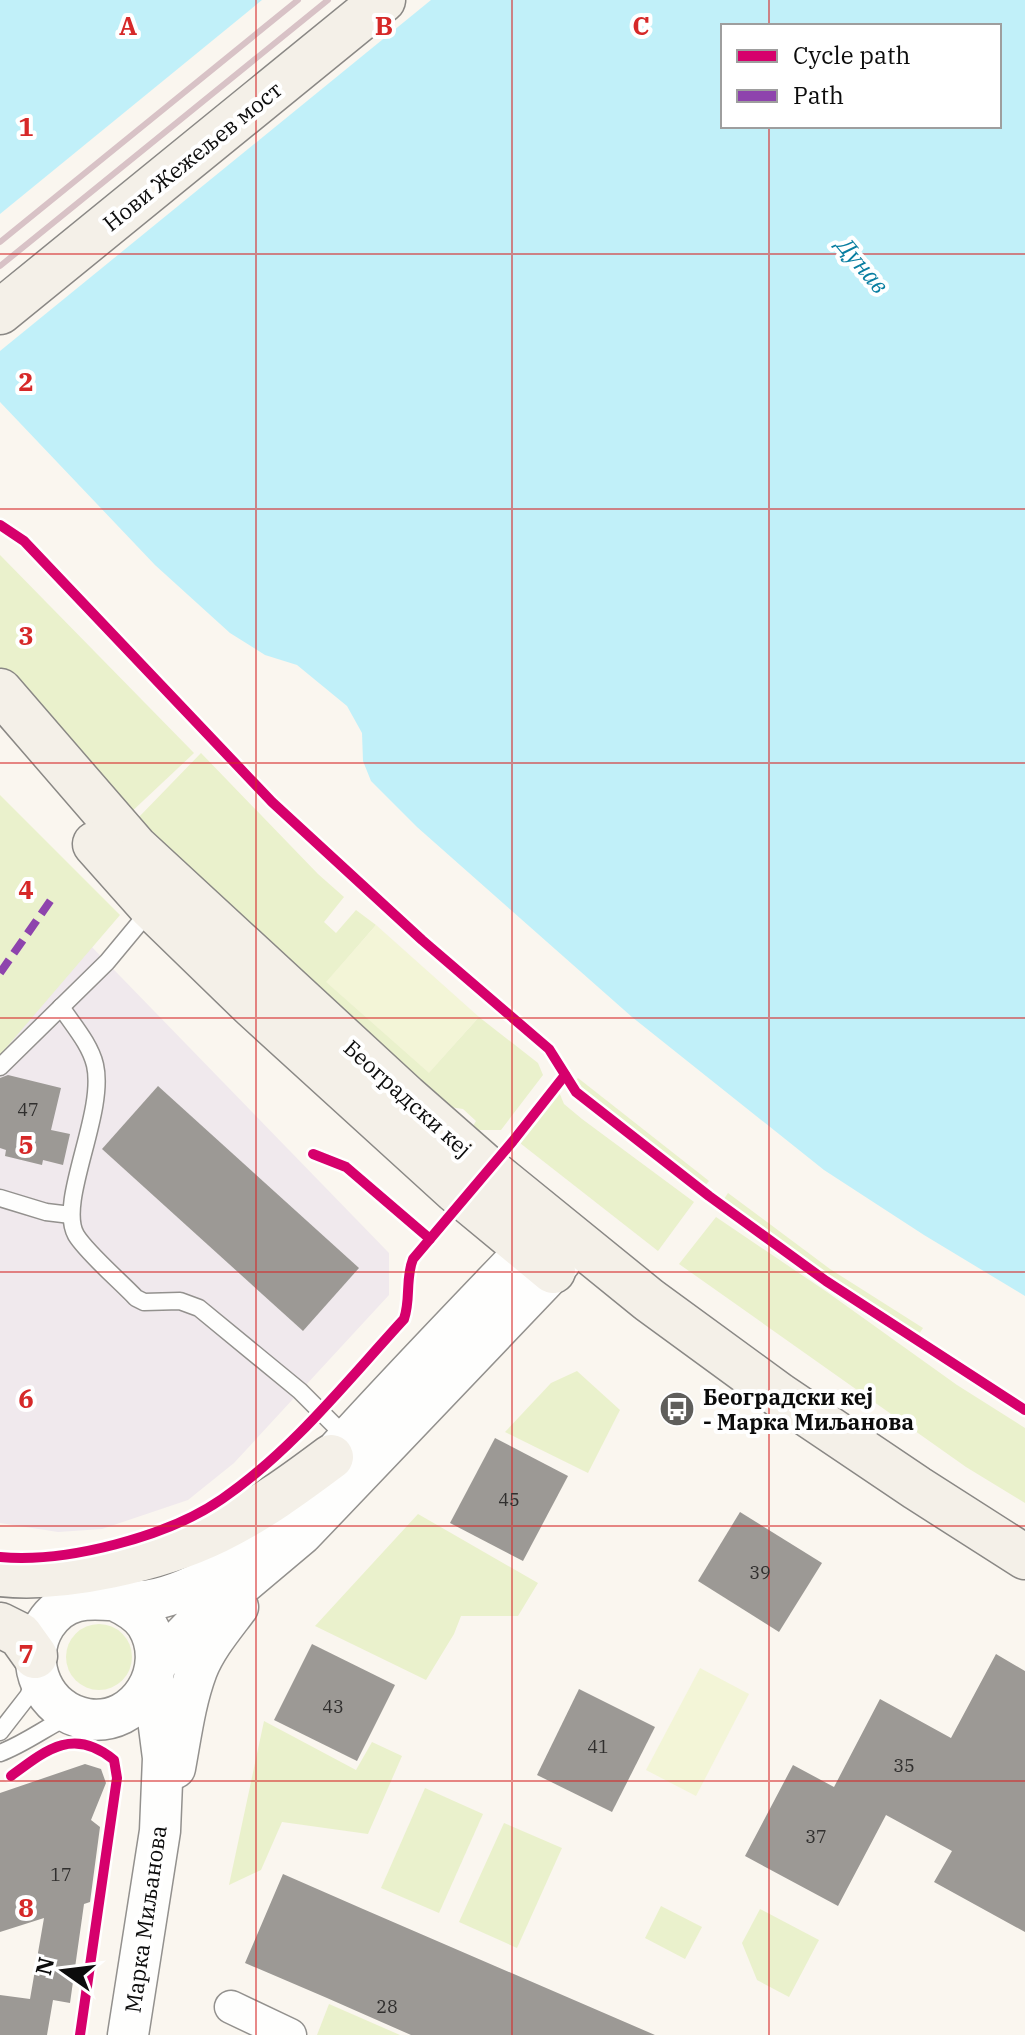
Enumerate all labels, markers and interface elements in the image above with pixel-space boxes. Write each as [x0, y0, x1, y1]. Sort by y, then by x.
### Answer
text: A [119, 8, 137, 42]
text: B [375, 8, 393, 42]
text: C [632, 8, 650, 42]
legend [721, 24, 1001, 128]
text: Cycle path [793, 39, 910, 71]
street label: Нови Жежељев мост [96, 75, 288, 237]
text: Path [793, 79, 844, 111]
text: 1 [18, 109, 34, 143]
water label: Дунав [828, 227, 896, 300]
text: 2 [18, 364, 34, 398]
text: 3 [18, 618, 34, 652]
text: 4 [18, 872, 34, 906]
street label: Београдски кеј [338, 1033, 478, 1163]
house number: 47 [17, 1098, 39, 1121]
text: 5 [18, 1127, 34, 1161]
text: 6 [18, 1381, 34, 1415]
place label: Београдски кеј - Марка Миљанова [703, 1382, 914, 1436]
bus stop icon: Београдски кеј - Марка Миљанова [658, 1390, 696, 1428]
house number: 45 [498, 1488, 520, 1511]
house number: 39 [749, 1561, 771, 1584]
text: 7 [18, 1636, 34, 1670]
house number: 43 [322, 1695, 344, 1718]
house number: 41 [587, 1735, 609, 1758]
house number: 35 [893, 1754, 915, 1777]
street label: Марка Миљанова [117, 1823, 173, 2015]
house number: 37 [805, 1825, 827, 1848]
house number: 17 [50, 1863, 72, 1886]
text: 8 [18, 1890, 34, 1924]
north arrow [24, 1931, 104, 2011]
text: N [28, 1954, 60, 1978]
house number: 28 [376, 1995, 398, 2018]

